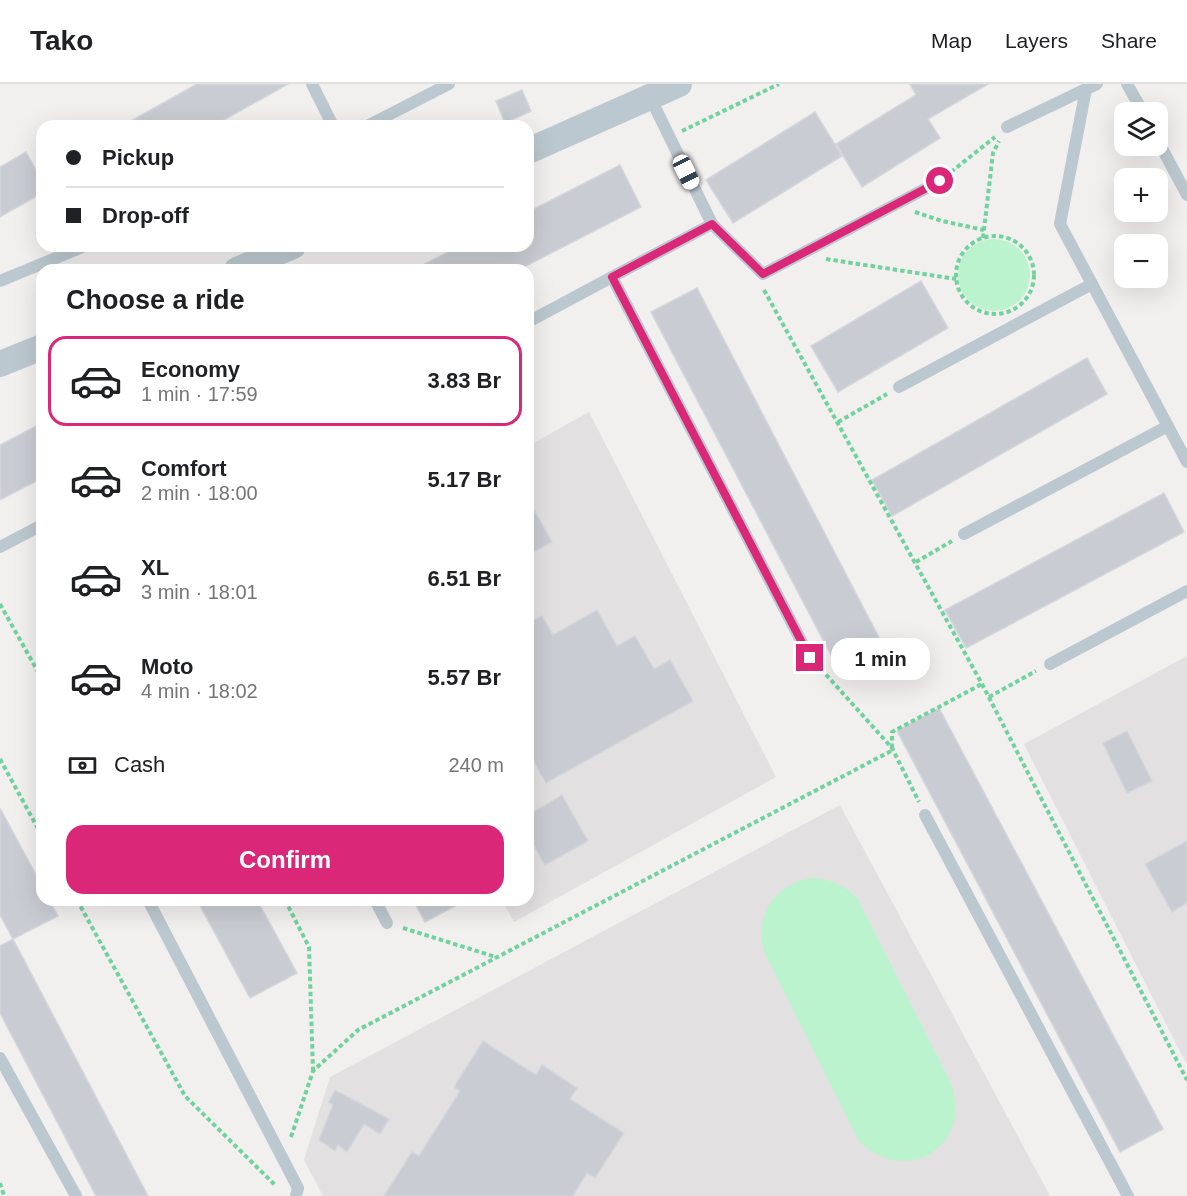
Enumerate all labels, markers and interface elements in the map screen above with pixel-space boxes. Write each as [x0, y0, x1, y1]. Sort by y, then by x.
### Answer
text: Tako [30, 25, 93, 56]
text: Map [931, 29, 972, 52]
text: Layers [1005, 29, 1068, 52]
text: Share [1101, 29, 1157, 52]
map controls [1114, 102, 1168, 288]
button: layers [1114, 102, 1168, 156]
text: Pickup [102, 145, 174, 170]
car [670, 152, 702, 192]
route start [926, 167, 953, 194]
button: + [1114, 168, 1168, 222]
text: Drop-off [102, 203, 189, 228]
button: − [1114, 234, 1168, 288]
text: Choose a ride [66, 285, 245, 315]
icon: car [69, 354, 123, 408]
text: Economy [141, 357, 240, 382]
text: 3.83 Br [428, 368, 501, 393]
text: 1 min · 17:59 [141, 383, 258, 405]
icon: car [69, 453, 123, 507]
text: Comfort [141, 456, 227, 481]
text: 5.17 Br [428, 467, 501, 492]
text: 2 min · 18:00 [141, 482, 258, 504]
icon: car [69, 552, 123, 606]
text: XL [141, 555, 169, 580]
text: 6.51 Br [428, 566, 501, 591]
text: 3 min · 18:01 [141, 581, 258, 603]
callout: 1 min [831, 637, 930, 679]
route end [796, 644, 823, 671]
text: 1 min [854, 648, 907, 670]
icon: car [69, 651, 123, 705]
text: Moto [141, 654, 194, 679]
text: 5.57 Br [428, 665, 501, 690]
text: 4 min · 18:02 [141, 680, 258, 702]
icon: cash [66, 749, 99, 782]
text: Cash [114, 752, 165, 777]
text: 240 m [448, 754, 504, 776]
button: Confirm [66, 825, 504, 894]

